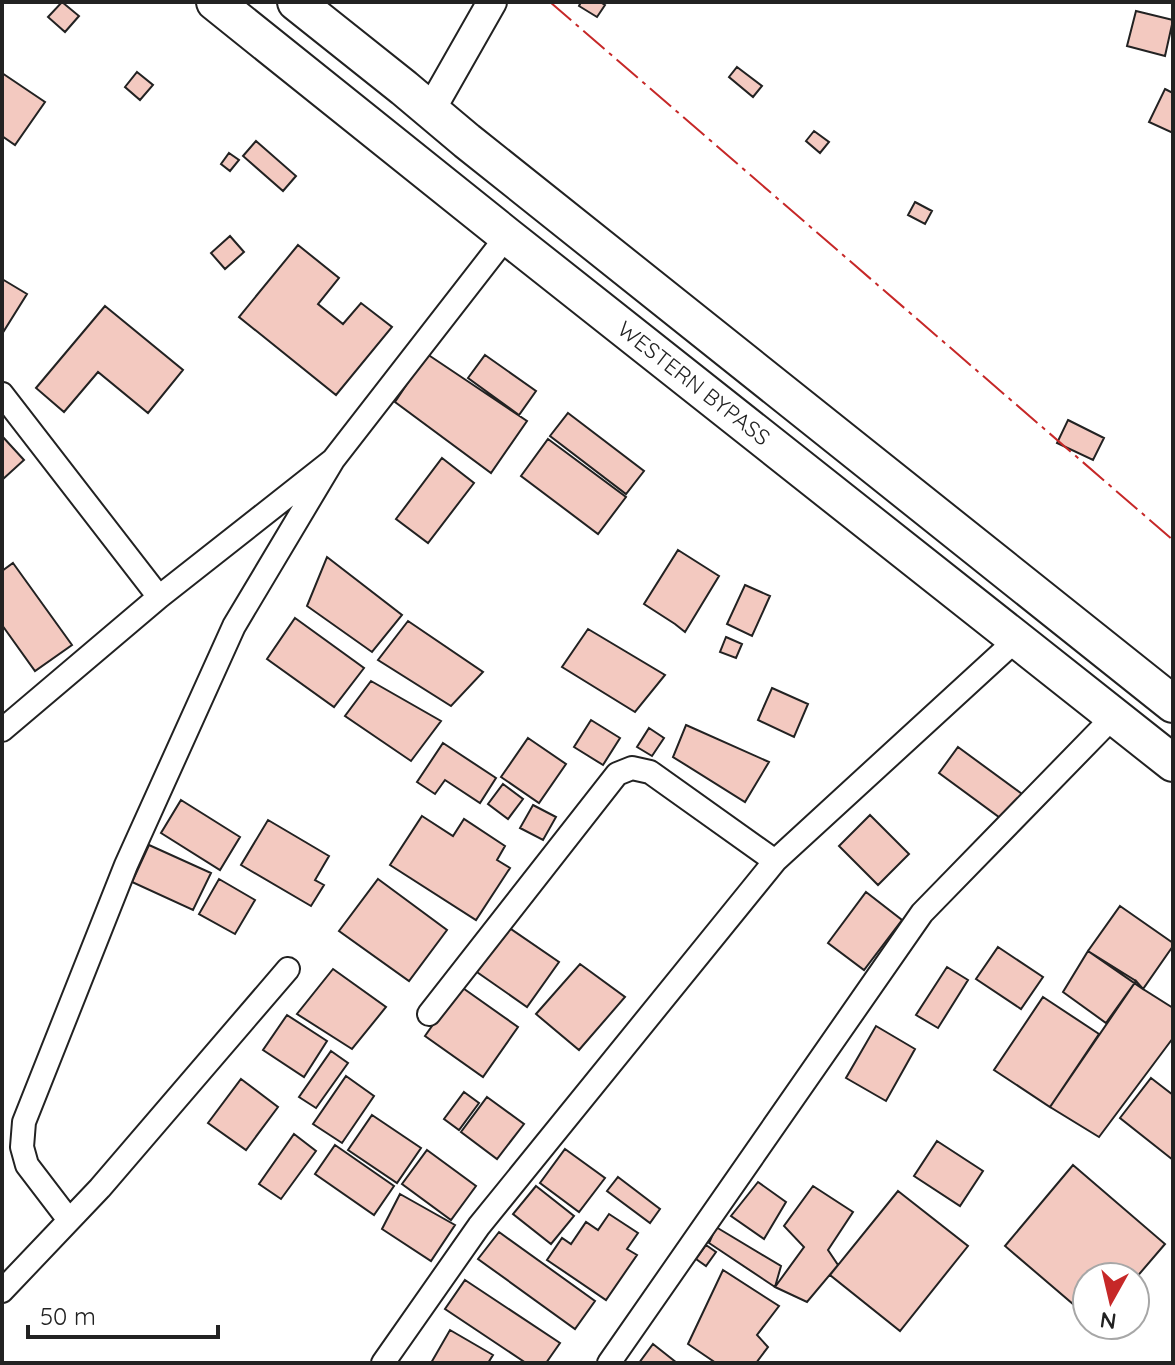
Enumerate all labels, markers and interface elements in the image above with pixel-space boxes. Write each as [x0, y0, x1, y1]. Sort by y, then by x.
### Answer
street label: WESTERN BYPASS [612, 315, 776, 451]
north arrow [1071, 1261, 1151, 1341]
scale bar [28, 1289, 218, 1339]
text: 50 m [40, 1301, 96, 1331]
text: N [1098, 1306, 1118, 1336]

